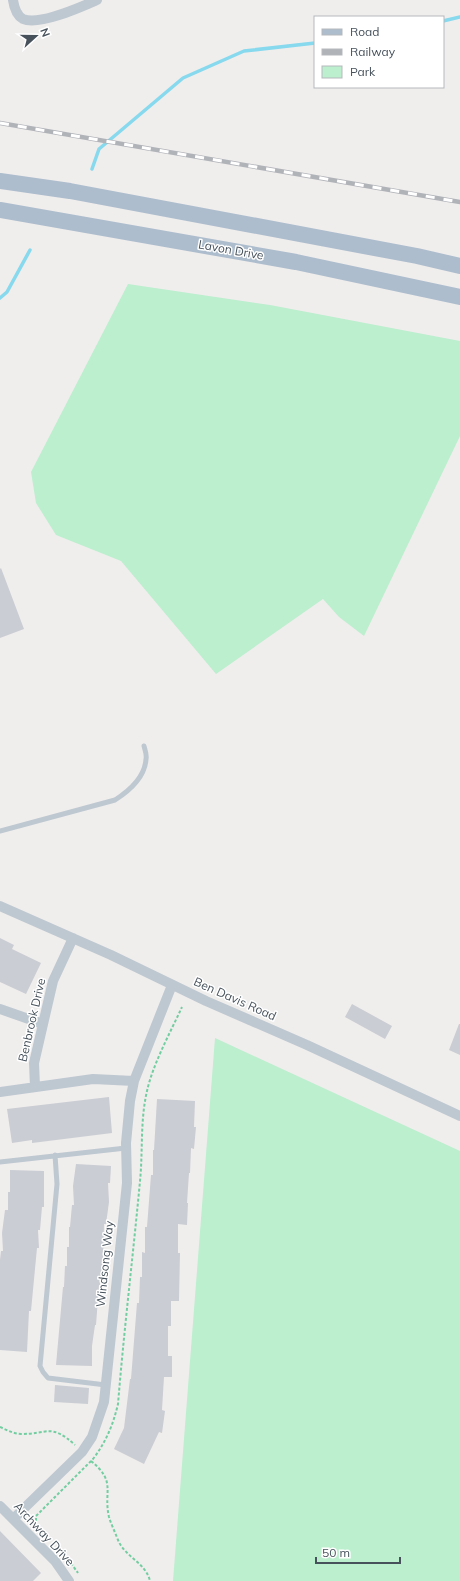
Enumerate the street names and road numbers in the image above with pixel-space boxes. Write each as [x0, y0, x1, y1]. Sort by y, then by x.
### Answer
street label: Lavon Drive [197, 236, 265, 263]
street label: Ben Davis Road [192, 974, 279, 1023]
street label: Benbrook Drive [15, 977, 48, 1063]
street label: Windsong Way [93, 1219, 117, 1308]
street label: Archway Drive [11, 1499, 78, 1569]

